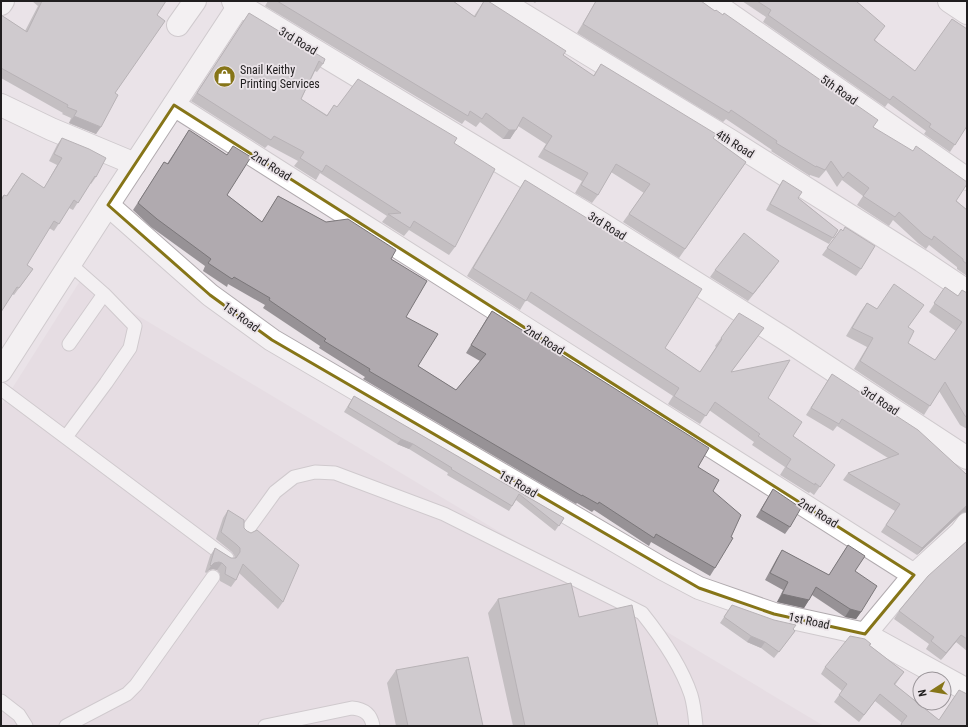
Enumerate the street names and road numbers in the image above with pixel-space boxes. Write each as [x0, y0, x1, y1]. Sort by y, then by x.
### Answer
street label: 3rd Road [276, 24, 320, 58]
street label: 5th Road [818, 72, 860, 108]
street label: 4th Road [713, 127, 757, 161]
street label: 2nd Road [248, 148, 294, 184]
street label: 3rd Road [585, 209, 629, 243]
street label: 1st Road [220, 299, 262, 335]
street label: 2nd Road [521, 322, 567, 358]
street label: 3rd Road [858, 384, 902, 418]
street label: 1st Road [496, 467, 540, 501]
street label: 2nd Road [795, 495, 841, 531]
street label: 1st Road [787, 610, 831, 632]

